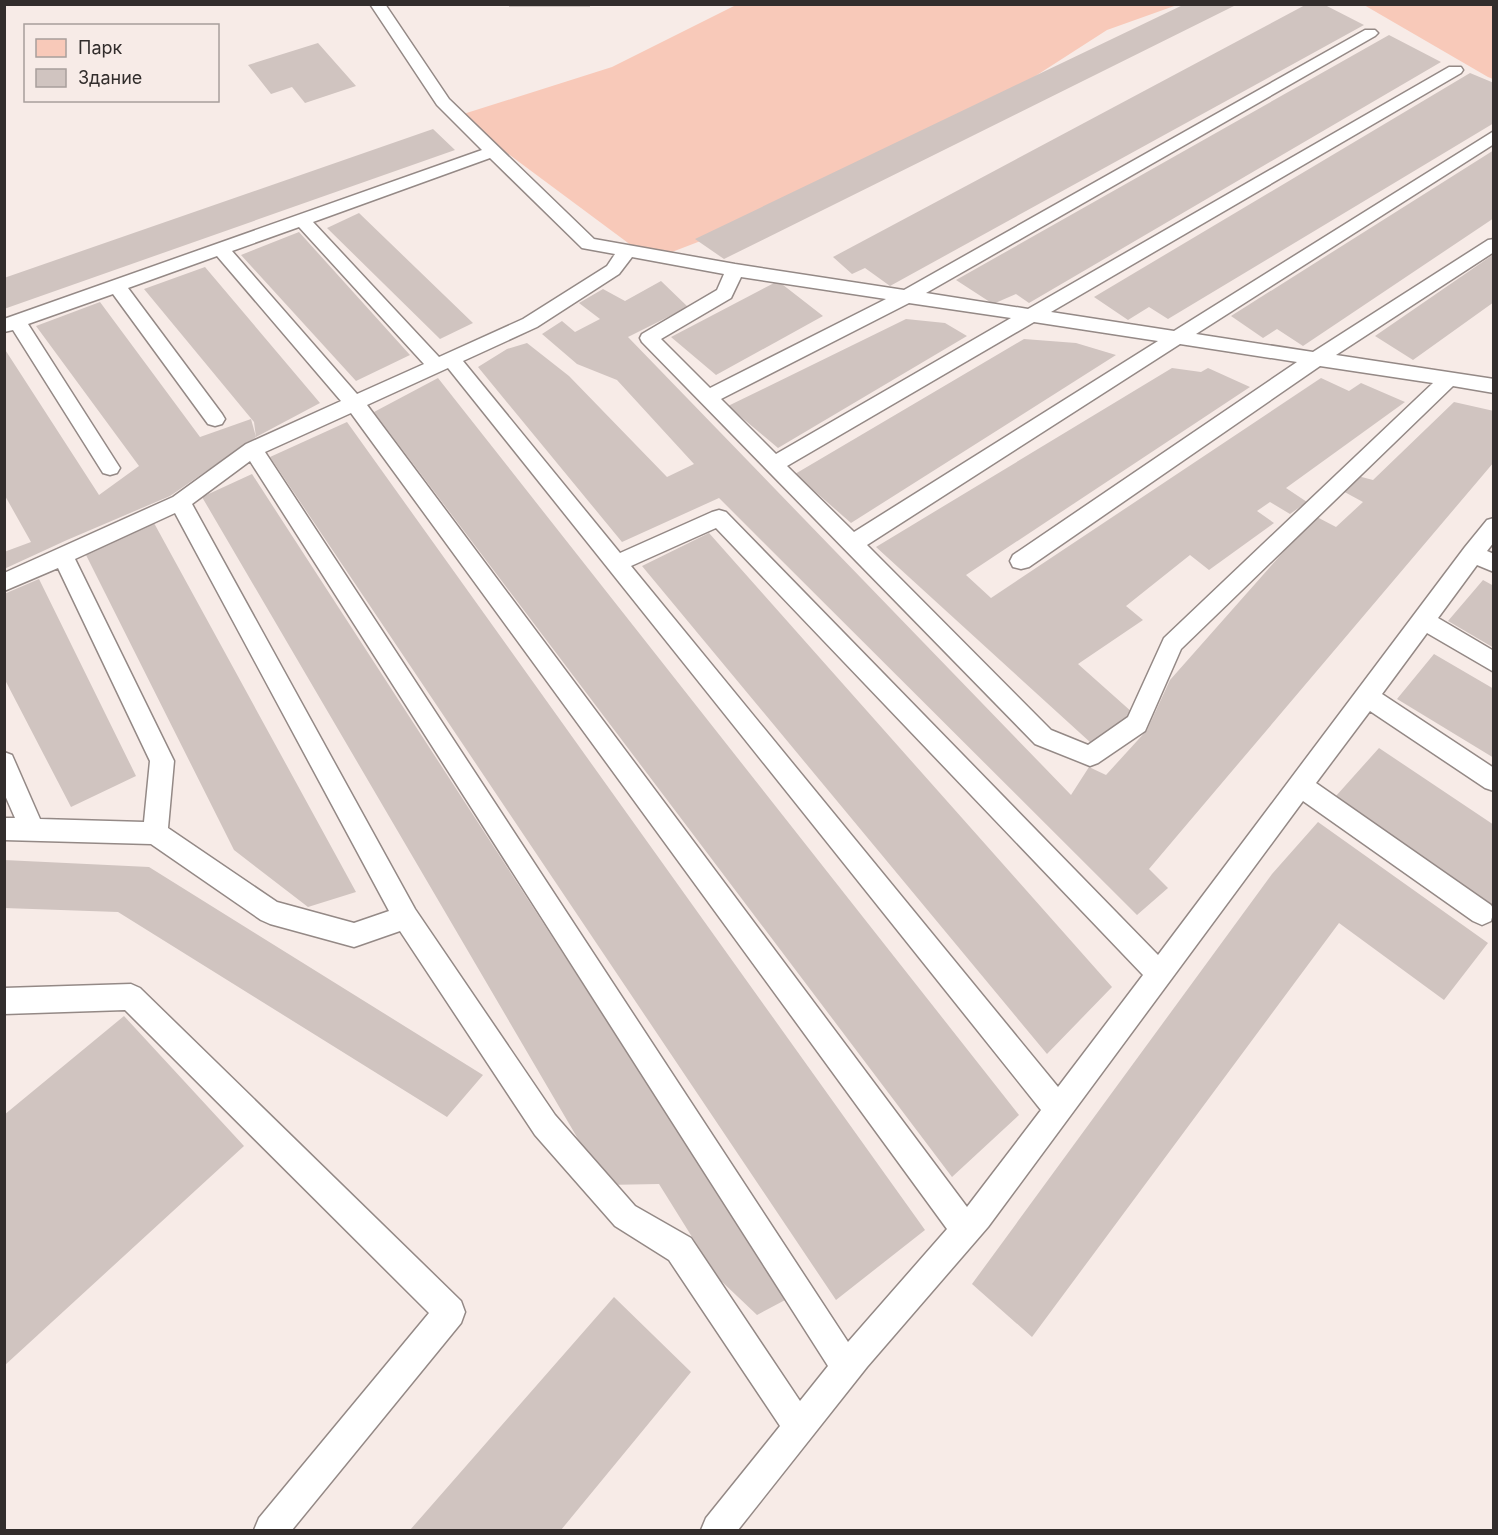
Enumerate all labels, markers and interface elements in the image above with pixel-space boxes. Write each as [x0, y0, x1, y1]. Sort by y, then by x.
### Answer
legend [24, 24, 219, 102]
text: Парк [78, 37, 123, 58]
text: Здание [78, 67, 142, 88]

